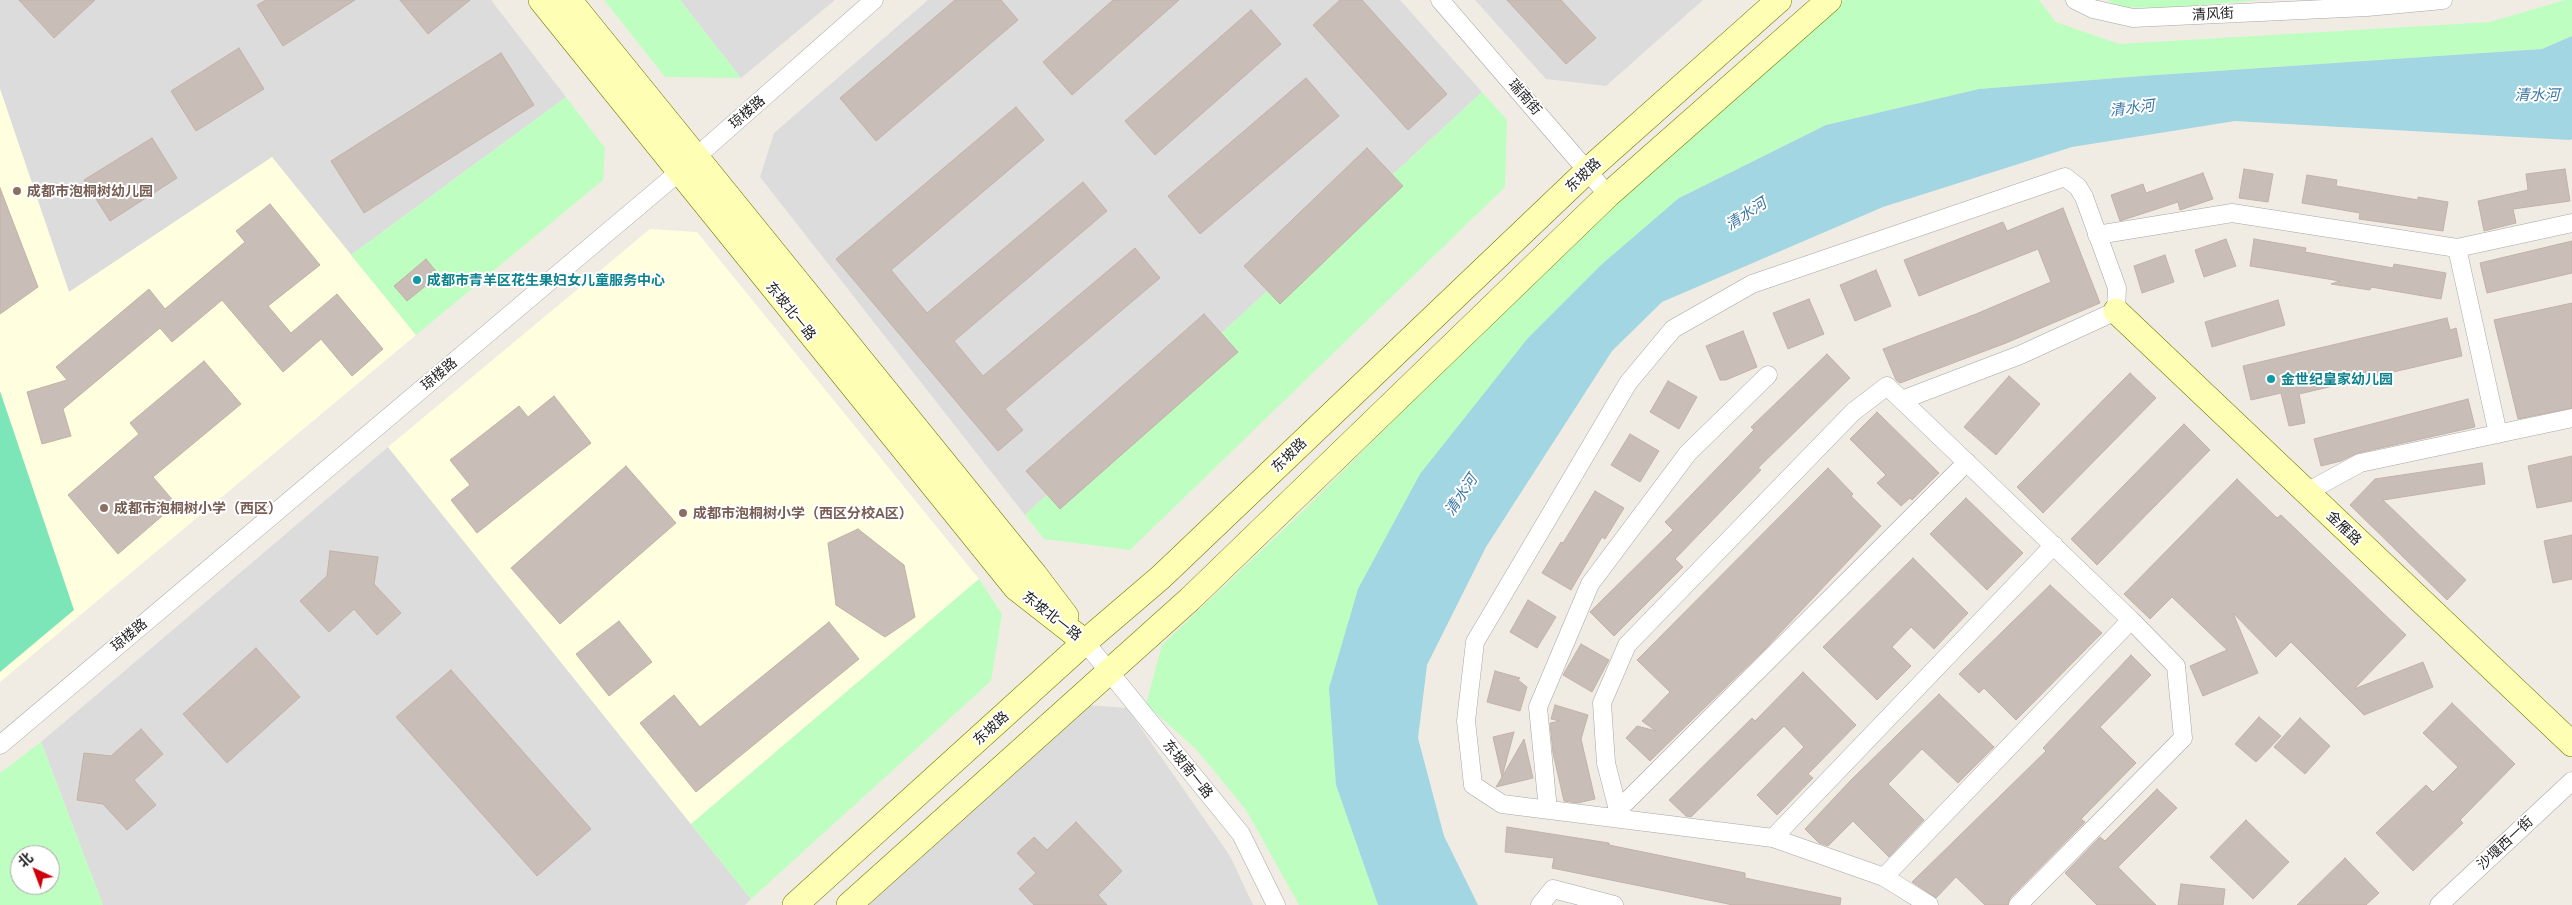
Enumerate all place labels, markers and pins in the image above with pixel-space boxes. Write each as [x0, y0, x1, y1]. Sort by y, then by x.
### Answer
place label: 成都市泡桐树幼儿园 [27, 183, 153, 199]
marker: 成都市泡桐树幼儿园 [11, 185, 23, 197]
place label: 成都市青羊区花生果妇女儿童服务中心 [427, 272, 665, 288]
marker: 成都市青羊区花生果妇女儿童服务中心 [411, 274, 423, 286]
place label: 金世纪皇家幼儿园 [2281, 371, 2393, 387]
marker: 金世纪皇家幼儿园 [2265, 373, 2277, 385]
place label: 成都市泡桐树小学（西区） [114, 500, 282, 516]
marker: 成都市泡桐树小学（西区） [98, 502, 110, 514]
place label: 成都市泡桐树小学（西区分校A区） [693, 505, 913, 521]
marker: 成都市泡桐树小学（西区分校A区） [677, 507, 689, 519]

